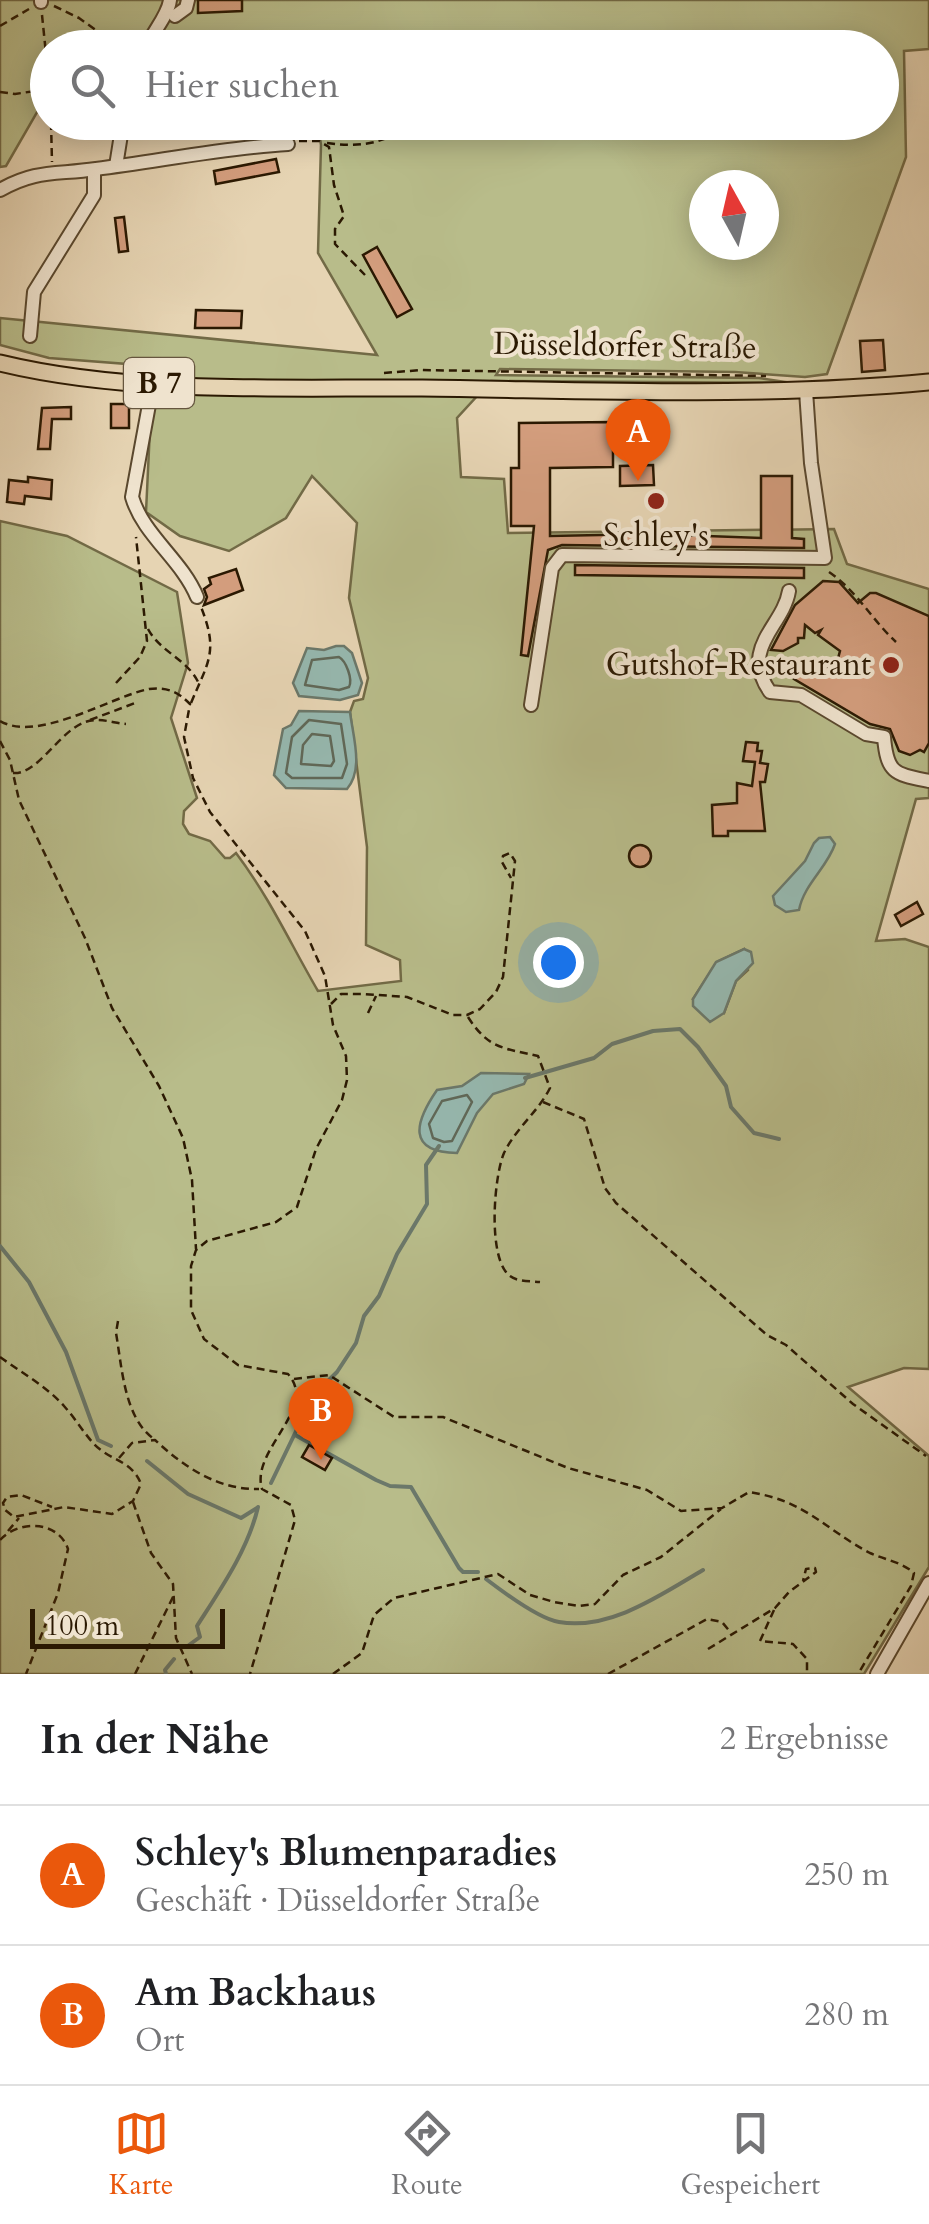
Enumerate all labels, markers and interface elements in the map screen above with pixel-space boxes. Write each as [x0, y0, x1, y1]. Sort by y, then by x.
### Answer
search box [30, 30, 899, 140]
icon: search [65, 58, 120, 113]
text: Hier suchen [145, 59, 339, 111]
north arrow [689, 170, 779, 260]
street label: Düsseldorfer Straße [493, 322, 757, 370]
road number: B 7 [124, 358, 194, 408]
pin: A [606, 398, 670, 481]
marker: Schley's [645, 490, 667, 512]
place label: Schley's [603, 514, 709, 558]
place label: Gutshof-Restaurant [606, 643, 871, 687]
marker: Gutshof-Restaurant [880, 654, 902, 676]
your location [533, 937, 584, 988]
pin: B [288, 1378, 354, 1460]
scale bar [30, 1604, 225, 1648]
text: 100 m [45, 1607, 119, 1645]
text: In der Nähe [40, 1711, 270, 1768]
text: 2 Ergebnisse [720, 1717, 889, 1761]
text: Schley's Blumenparadies [135, 1827, 557, 1879]
text: A [60, 1853, 85, 1897]
text: 250 m [804, 1853, 889, 1897]
text: Geschäft · Düsseldorfer Straße [135, 1879, 540, 1923]
text: Am Backhaus [135, 1967, 376, 2019]
text: B [61, 1993, 84, 2037]
text: 280 m [804, 1993, 889, 2037]
text: Ort [135, 2019, 184, 2063]
tab: Karte [109, 2106, 174, 2204]
tab: Route [391, 2106, 463, 2204]
tab: Gespeichert [680, 2106, 820, 2204]

